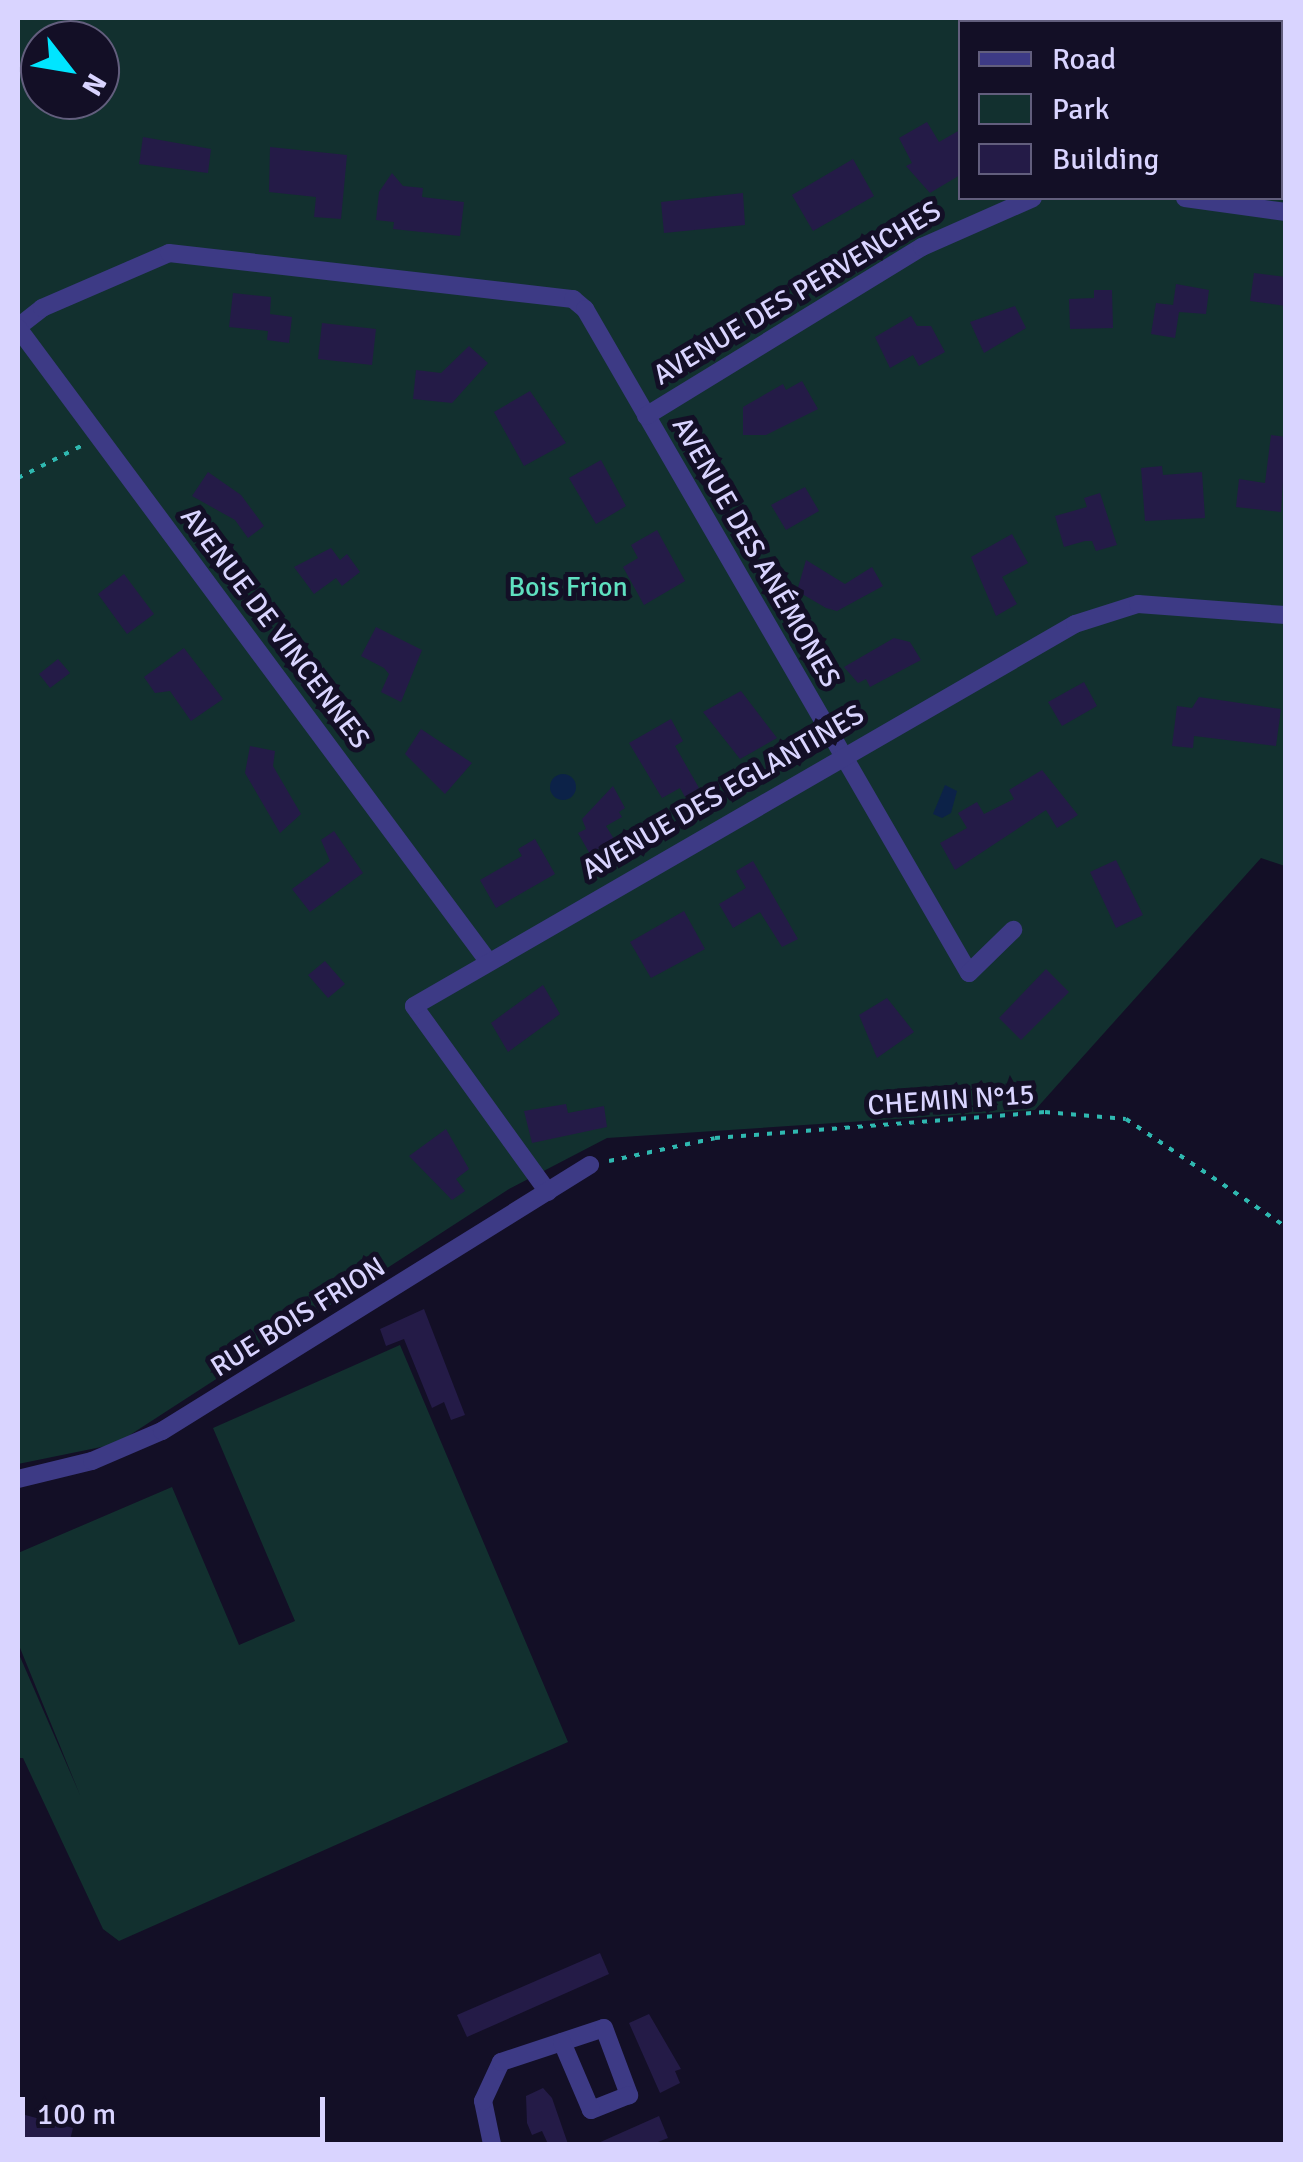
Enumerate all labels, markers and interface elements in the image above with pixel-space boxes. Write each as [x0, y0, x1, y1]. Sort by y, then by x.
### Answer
north arrow [20, 20, 120, 120]
legend [958, 20, 1283, 200]
text: Road [1052, 41, 1116, 78]
text: N [74, 67, 114, 102]
text: Park [1052, 91, 1110, 128]
text: Building [1052, 141, 1159, 178]
street label: AVENUE DES PERVENCHES [647, 194, 947, 392]
street label: AVENUE DES ANÉMONES [665, 411, 847, 693]
street label: AVENUE DE VINCENNES [173, 501, 377, 755]
park label: Bois Frion [508, 570, 628, 604]
street label: AVENUE DES EGLANTINES [576, 698, 870, 886]
street label: CHEMIN N°15 [866, 1077, 1036, 1123]
street label: RUE BOIS FRION [205, 1250, 391, 1384]
scale bar [25, 2077, 330, 2139]
text: 100 m [37, 2096, 116, 2133]

